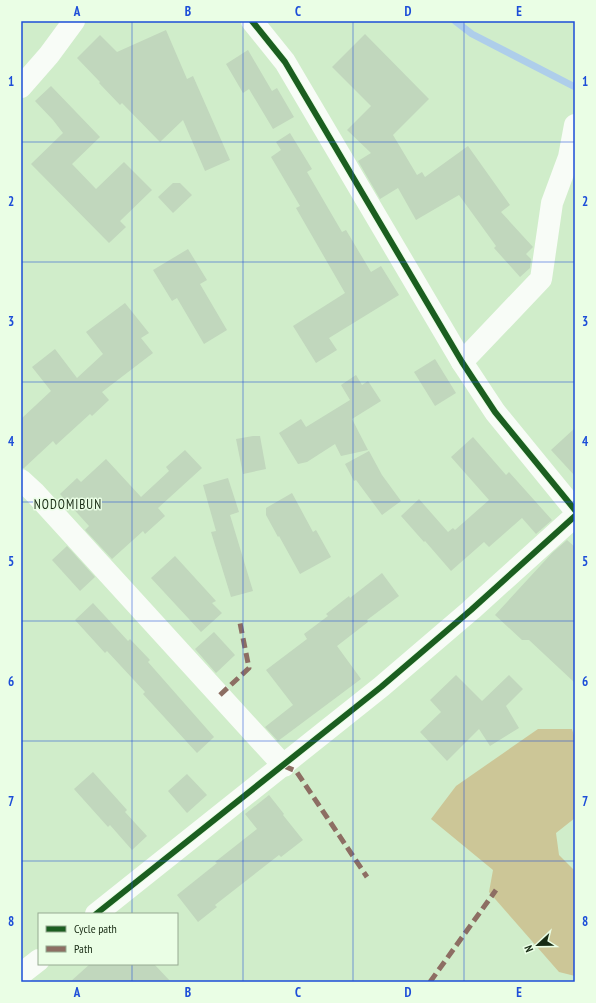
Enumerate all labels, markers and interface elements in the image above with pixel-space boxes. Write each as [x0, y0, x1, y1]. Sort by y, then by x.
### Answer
text: A [73, 3, 81, 20]
text: B [185, 3, 191, 20]
text: C [295, 3, 301, 20]
text: D [405, 3, 412, 20]
text: E [516, 3, 522, 20]
text: 1 [8, 73, 14, 90]
text: 1 [582, 73, 588, 90]
text: 2 [8, 193, 14, 210]
text: 2 [582, 193, 588, 210]
text: 3 [8, 313, 14, 330]
text: 3 [582, 313, 588, 330]
text: 4 [8, 433, 15, 450]
text: 4 [582, 433, 589, 450]
district label: NODOMIBUN [34, 496, 102, 513]
text: 5 [8, 553, 14, 570]
text: 5 [582, 553, 588, 570]
text: 6 [8, 673, 14, 690]
text: 6 [582, 673, 588, 690]
text: 7 [8, 793, 14, 810]
text: 7 [582, 793, 588, 810]
text: 8 [8, 913, 14, 930]
legend [38, 913, 178, 965]
text: 8 [582, 913, 588, 930]
text: Cycle path [74, 921, 117, 936]
north arrow [518, 925, 558, 965]
text: Path [74, 941, 92, 956]
text: N [521, 943, 536, 954]
text: A [73, 984, 81, 1001]
text: B [185, 984, 191, 1001]
text: C [295, 984, 301, 1001]
text: D [405, 984, 412, 1001]
text: E [516, 984, 522, 1001]

